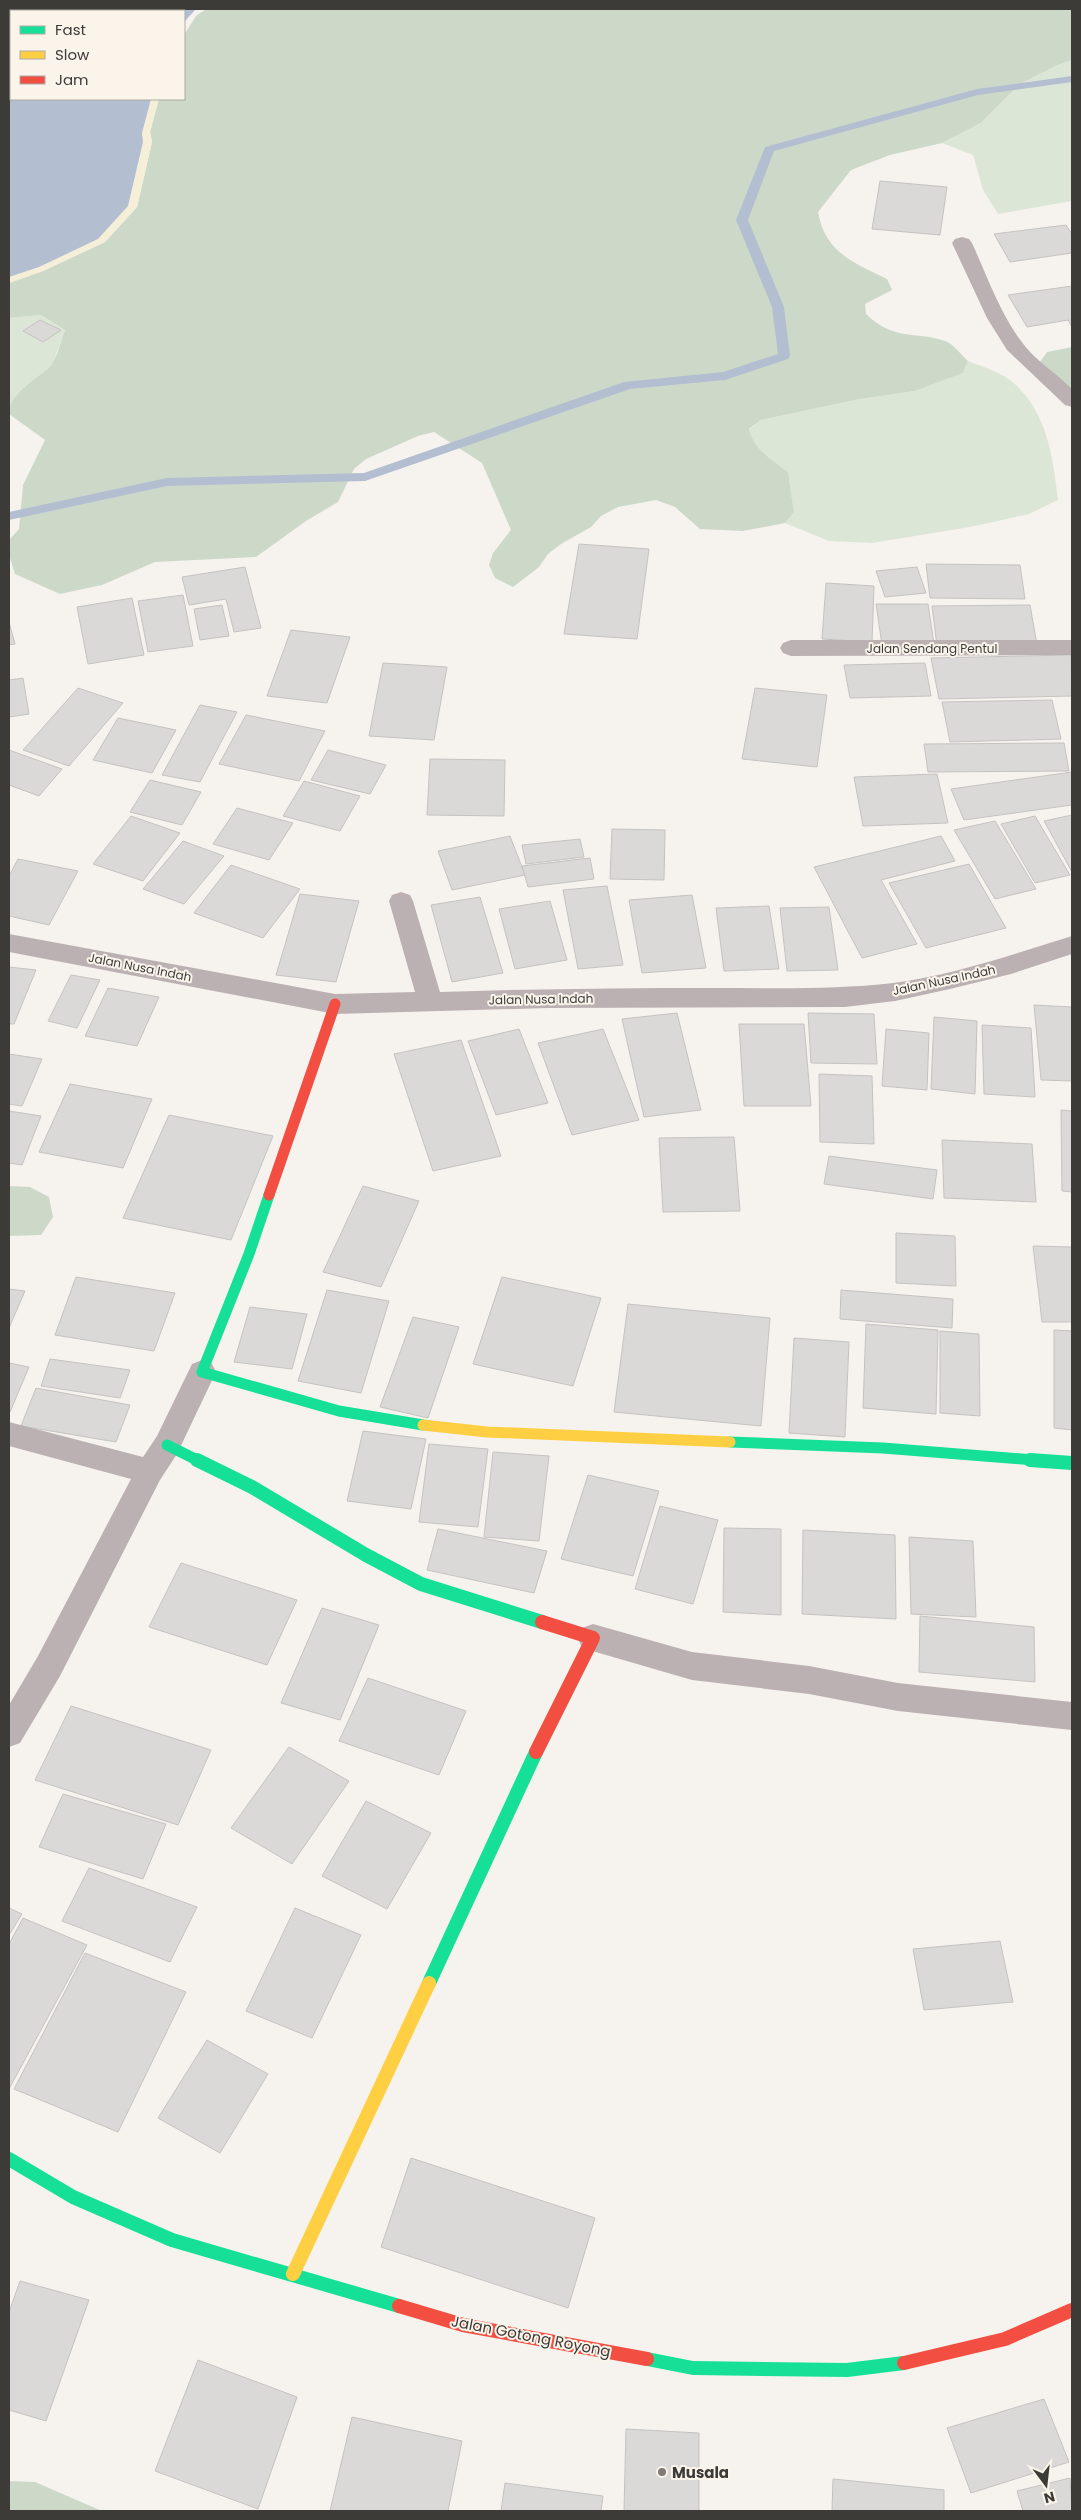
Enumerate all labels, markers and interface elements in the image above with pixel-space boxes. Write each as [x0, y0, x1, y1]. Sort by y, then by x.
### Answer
legend [10, 10, 185, 100]
text: Fast [55, 19, 86, 40]
text: Slow [55, 44, 90, 65]
text: Jam [55, 69, 89, 90]
street label: Jalan Sendang Pentul [867, 640, 997, 657]
street label: Jalan Nusa Indah [87, 949, 193, 985]
street label: Jalan Nusa Indah [891, 961, 997, 999]
street label: Jalan Nusa Indah [489, 990, 593, 1008]
street label: Jalan Gotong Royong [449, 2310, 613, 2362]
north arrow [1021, 2460, 1071, 2510]
place label: Musala [672, 2462, 729, 2483]
marker: Musala [656, 2466, 668, 2478]
text: N [1042, 2487, 1057, 2509]

